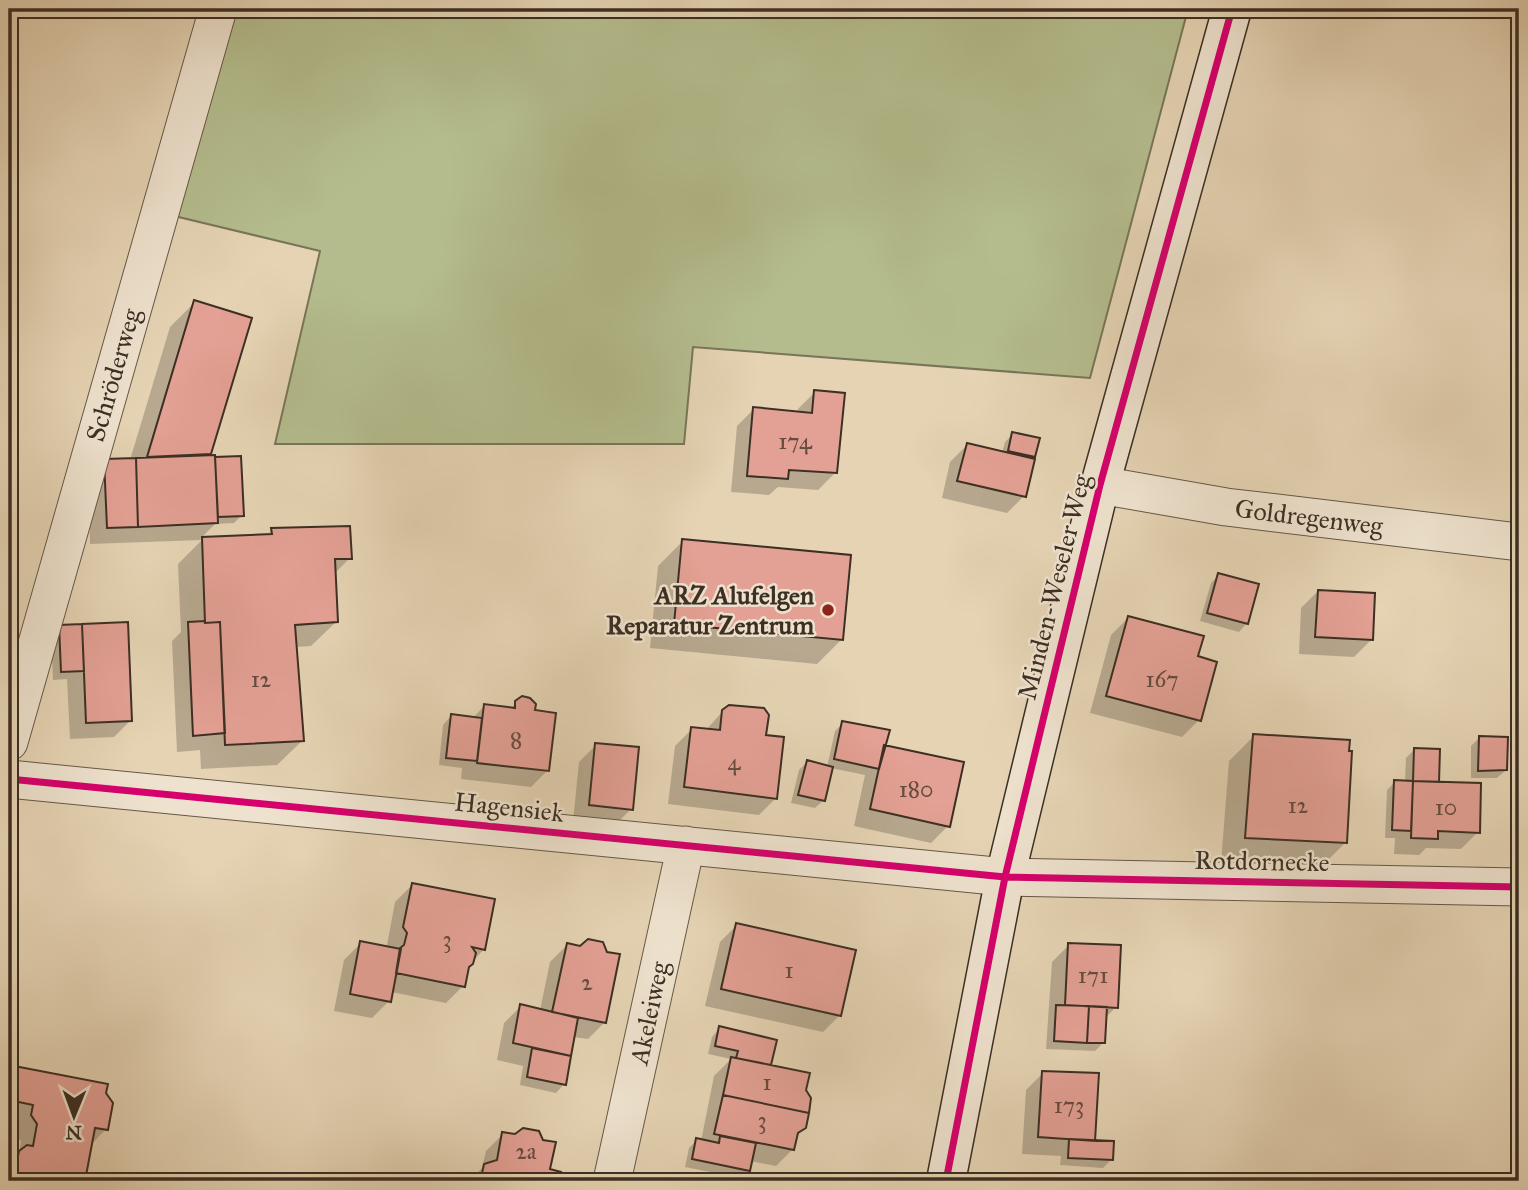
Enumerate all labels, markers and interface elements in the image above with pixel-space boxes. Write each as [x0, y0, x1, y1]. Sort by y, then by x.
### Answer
street label: Schröderweg [79, 304, 147, 445]
house number: 174 [778, 427, 813, 455]
street label: Minden-Weseler Weg [1011, 470, 1098, 703]
street label: Goldregenweg [1233, 492, 1386, 542]
place label: ARZ Alufelgen Reparatur Zentrum [606, 579, 814, 641]
marker: ARZ Alufelgen Reparatur Zentrum [820, 602, 836, 618]
house number: 12 [251, 665, 272, 693]
house number: 167 [1145, 665, 1179, 693]
house number: 8 [510, 726, 522, 754]
house number: 4 [728, 748, 742, 776]
house number: 180 [899, 775, 933, 803]
street label: Hagensiek [453, 785, 566, 829]
house number: 12 [1288, 791, 1309, 819]
house number: 10 [1435, 793, 1457, 821]
street label: Rotdornecke [1194, 844, 1330, 878]
house number: 3 [442, 925, 452, 953]
house number: 1 [784, 956, 794, 984]
street label: Akeleiweg [622, 958, 676, 1068]
house number: 171 [1078, 961, 1108, 989]
house number: 2 [581, 968, 593, 996]
house number: 1 [762, 1068, 772, 1096]
north arrow [38, 1082, 108, 1152]
house number: 173 [1054, 1091, 1084, 1119]
house number: 3 [757, 1106, 767, 1134]
text: N [65, 1121, 82, 1144]
house number: 2a [515, 1137, 537, 1165]

